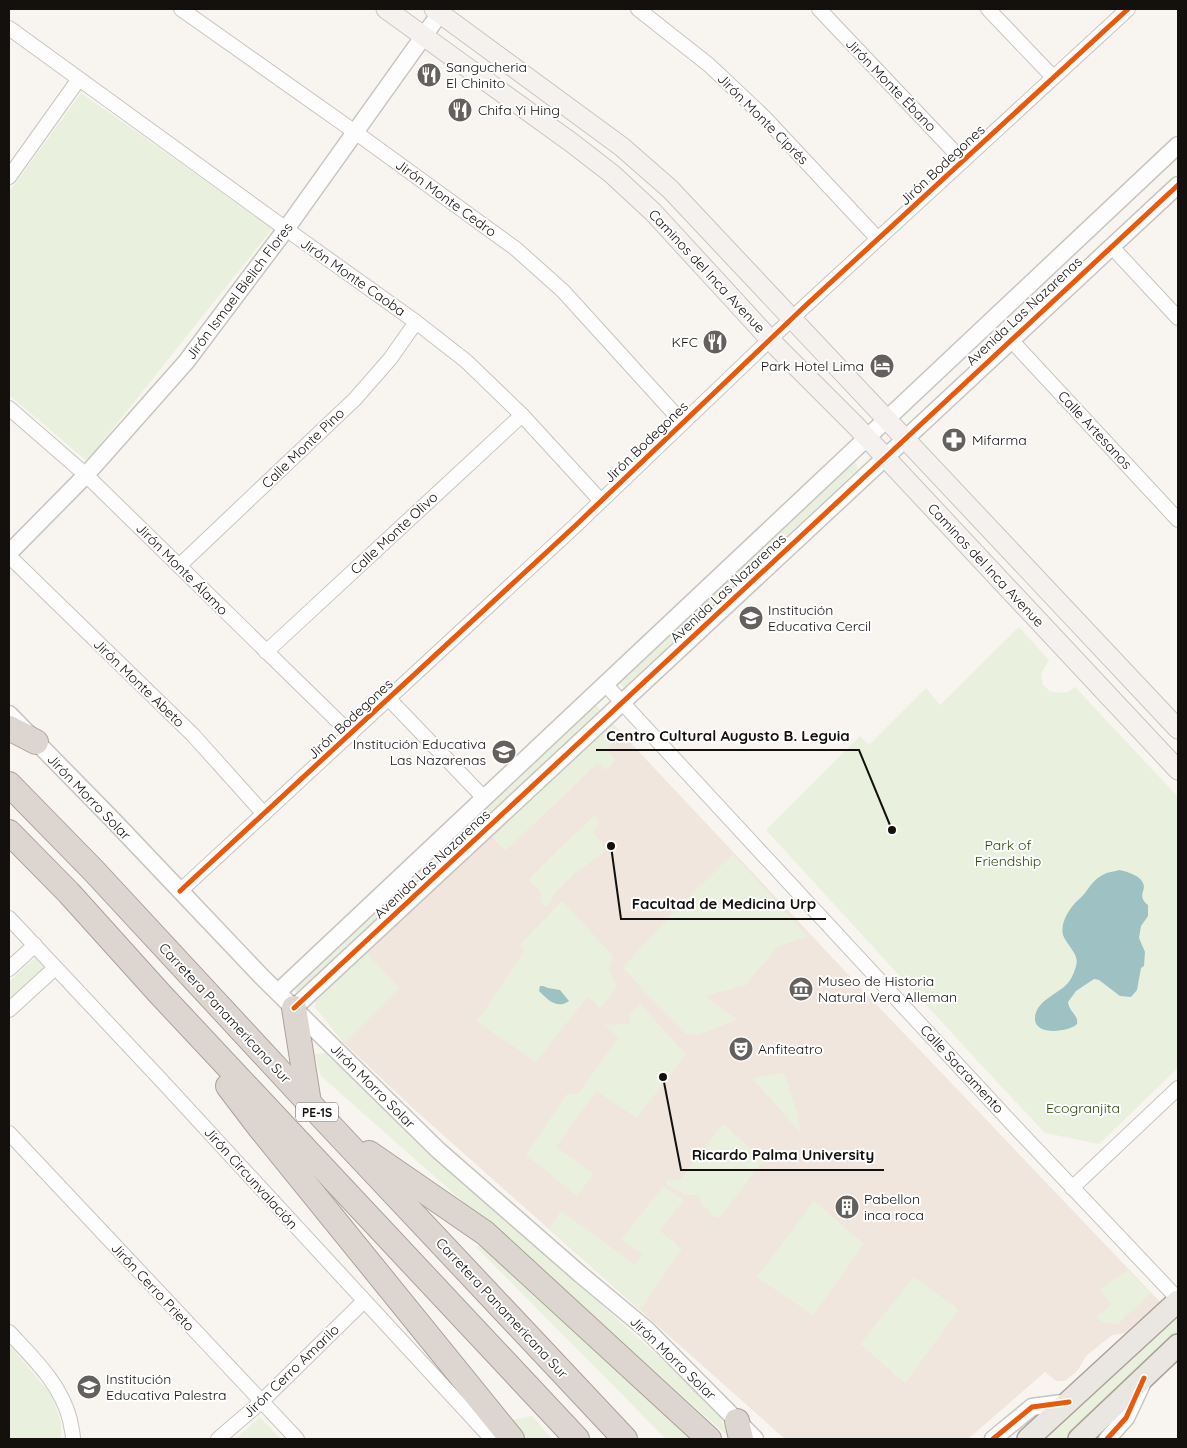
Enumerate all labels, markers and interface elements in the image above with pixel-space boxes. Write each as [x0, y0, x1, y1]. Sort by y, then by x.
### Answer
street label: Jirón Monte Ébano [842, 35, 940, 135]
place label: Sangucheria El Chinito [446, 58, 527, 92]
restaurant icon: Sangucheria El Chinito [416, 62, 442, 88]
street label: Jirón Monte Ciprés [714, 70, 812, 168]
restaurant icon: Chifa Yi Hing [447, 97, 473, 123]
place label: Chifa Yi Hing [478, 101, 560, 119]
street label: Jirón Bodegones [896, 121, 988, 209]
street label: Jirón Monte Cedro [392, 155, 500, 241]
street label: Caminos del Inca Avenue [645, 205, 769, 337]
street label: Jirón Ismael Bielich Flores [181, 219, 297, 363]
street label: Jirón Monte Caoba [297, 234, 409, 320]
street label: Avenida Las Nazarenas [962, 253, 1086, 369]
restaurant icon: KFC [702, 329, 728, 355]
place label: KFC [672, 333, 698, 351]
hotel icon: Park Hotel Lima [869, 353, 895, 379]
place label: Park Hotel Lima [761, 357, 864, 375]
street label: Calle Artesanos [1054, 387, 1136, 473]
street label: Jirón Bodegones [600, 397, 692, 487]
street label: Calle Monte Pino [258, 404, 348, 492]
pharmacy icon: Mifarma [941, 427, 967, 453]
place label: Mifarma [972, 431, 1027, 449]
street label: Calle Monte Olivo [347, 488, 441, 578]
street label: Caminos del Inca Avenue [924, 499, 1048, 631]
street label: Jirón Monte Álamo [132, 519, 232, 619]
street label: Avenida Las Nazarenas [666, 530, 790, 646]
place label: Institución Educativa Cercil [768, 601, 871, 635]
school or university icon: Institución Educativa Cercil [738, 605, 764, 631]
street label: Jirón Monte Abeto [90, 635, 188, 731]
street label: Jirón Bodegones [304, 675, 396, 763]
callout: Centro Cultural Augusto B. Leguia [596, 720, 859, 750]
text: Centro Cultural Augusto B. Leguia [606, 726, 850, 745]
place label: Institución Educativa Las Nazarenas [353, 735, 486, 769]
school or university icon: Institución Educativa Las Nazarenas [491, 739, 517, 765]
street label: Jirón Morro Solar [43, 750, 135, 844]
street label: Avenida Las Nazarenas [370, 806, 494, 922]
park label: Park of Friendship [975, 836, 1041, 870]
callout: Facultad de Medicina Urp [621, 889, 826, 919]
text: Facultad de Medicina Urp [632, 894, 816, 913]
street label: Carretera Panamericana Sur [155, 939, 295, 1088]
place label: Museo de Historia Natural Vera Alleman [818, 972, 957, 1006]
museum icon: Museo de Historia Natural Vera Alleman [788, 976, 814, 1002]
street label: Calle Sacramento [916, 1021, 1008, 1117]
theatre icon: Anfiteatro [728, 1036, 754, 1062]
street label: Jirón Morro Solar [327, 1040, 420, 1133]
place label: Anfiteatro [758, 1040, 823, 1058]
park label: Ecogranjita [1046, 1099, 1120, 1117]
road number: PE-1S [296, 1102, 338, 1122]
street label: Jirón Circunvalación [200, 1123, 302, 1233]
callout: Ricardo Palma University [681, 1140, 884, 1170]
text: Ricardo Palma University [692, 1145, 874, 1164]
place label: Pabellon inca roca [864, 1190, 924, 1224]
building icon: Pabellon inca roca [834, 1194, 860, 1220]
street label: Carretera Panamericana Sur [432, 1234, 572, 1383]
street label: Jirón Cerro Prieto [107, 1239, 199, 1335]
street label: Jirón Morro Solar [626, 1312, 720, 1404]
street label: Jirón Cerro Amarilo [239, 1320, 343, 1422]
place label: Institución Educativa Palestra [106, 1370, 226, 1404]
school or university icon: Institución Educativa Palestra [76, 1374, 102, 1400]

